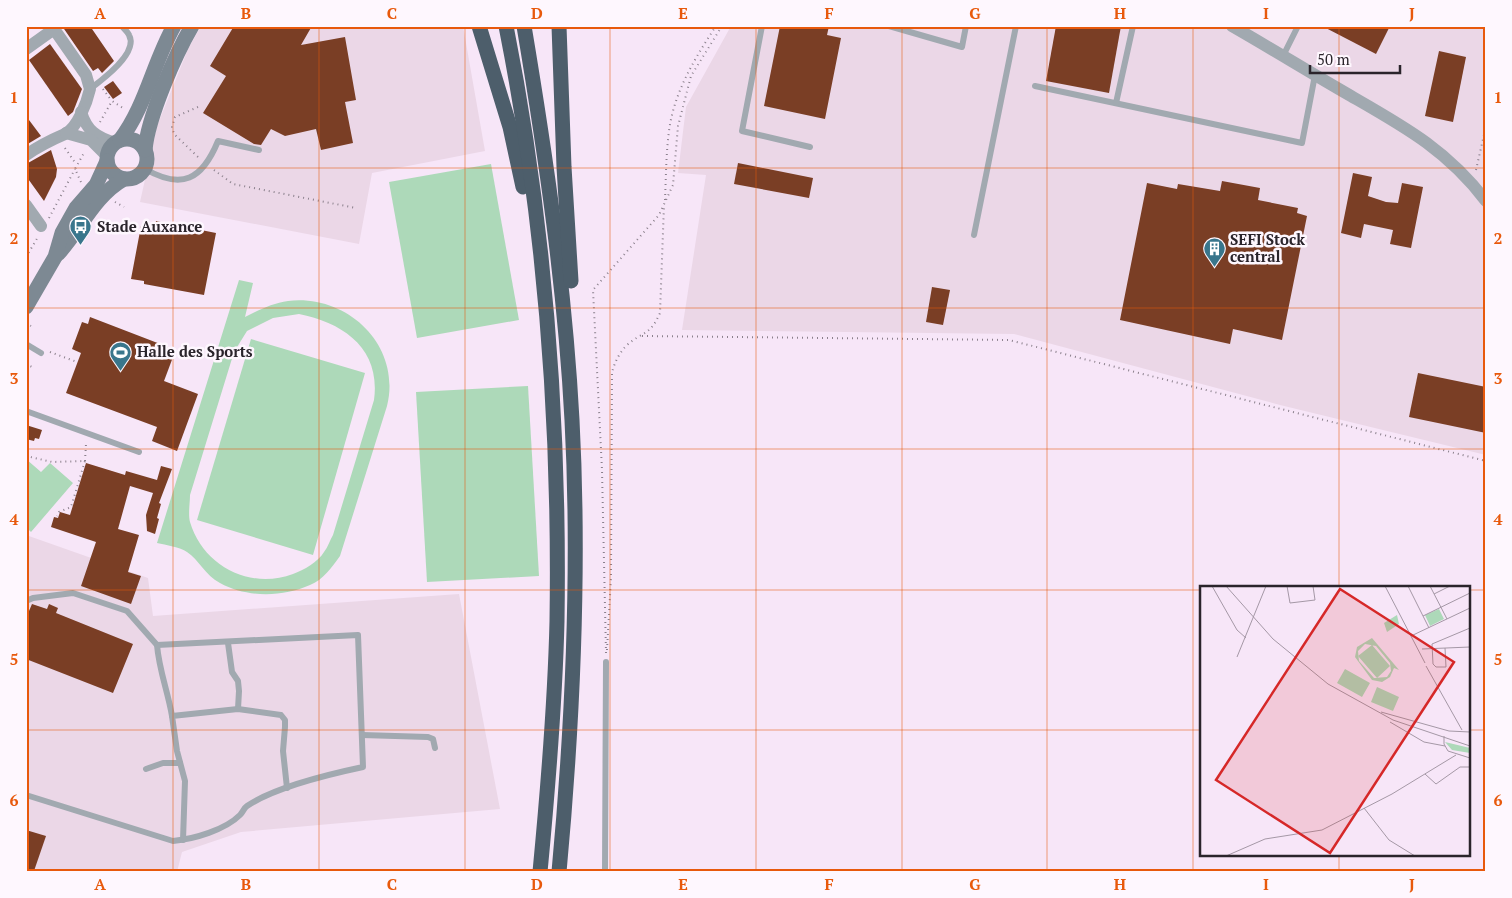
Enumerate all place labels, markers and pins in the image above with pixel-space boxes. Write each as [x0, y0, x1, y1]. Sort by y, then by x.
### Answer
bus stop icon: Stade Auxance [69, 215, 93, 246]
place label: Stade Auxance [97, 216, 202, 236]
place label: SEFI Stock central [1230, 229, 1305, 266]
building icon: SEFI Stock central [1202, 237, 1226, 268]
sports icon: Halle des Sports [109, 340, 133, 371]
place label: Halle des Sports [137, 341, 253, 361]

